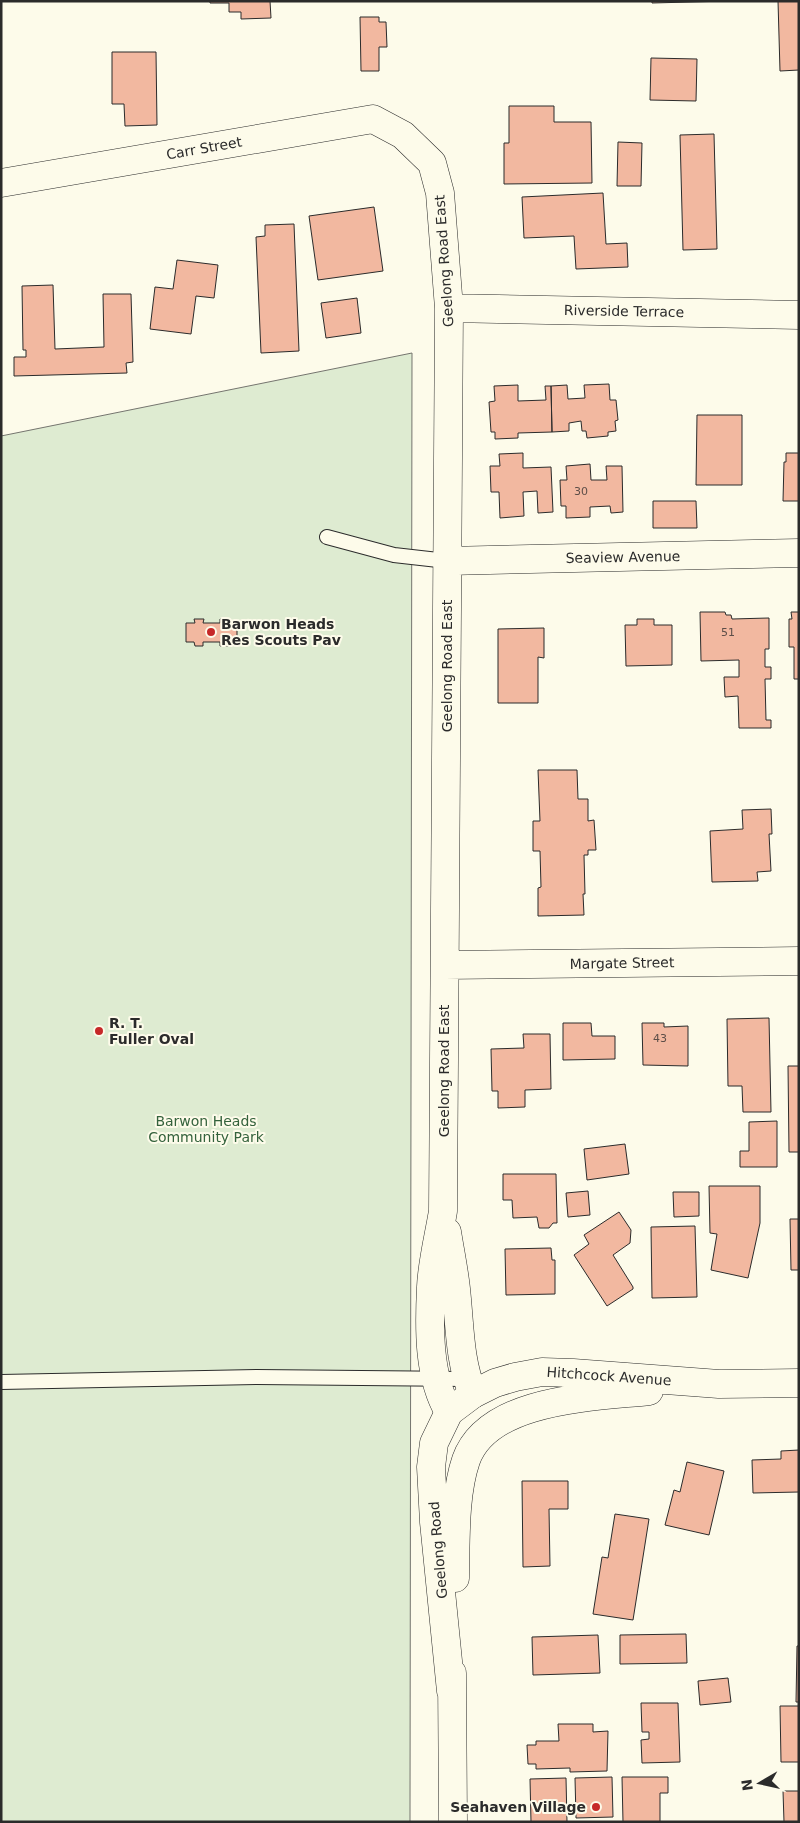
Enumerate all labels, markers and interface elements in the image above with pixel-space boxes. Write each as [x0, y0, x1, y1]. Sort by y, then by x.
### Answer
street label: Carr Street [165, 133, 244, 163]
street label: Geelong Road East [431, 194, 457, 328]
street label: Riverside Terrace [564, 302, 684, 320]
house number: 30 [574, 485, 588, 498]
street label: Seaview Avenue [565, 548, 681, 566]
street label: Geelong Road East [439, 599, 455, 732]
place label: Barwon Heads Res Scouts Pav [221, 616, 341, 648]
marker: Barwon Heads Res Scouts Pav [205, 626, 217, 638]
house number: 51 [721, 626, 735, 639]
street label: Margate Street [570, 954, 675, 972]
street label: Geelong Road East [436, 1004, 452, 1137]
place label: R. T. Fuller Oval [109, 1015, 194, 1047]
marker: R. T. Fuller Oval [93, 1025, 105, 1037]
house number: 43 [653, 1032, 667, 1045]
park label: Barwon Heads Community Park [148, 1113, 265, 1145]
street label: Hitchcock Avenue [546, 1364, 672, 1388]
street label: Geelong Road [426, 1501, 450, 1599]
north arrow [735, 1758, 785, 1808]
text: N [738, 1778, 756, 1792]
place label: Seahaven Village [450, 1799, 586, 1815]
marker: Seahaven Village [590, 1801, 602, 1813]

